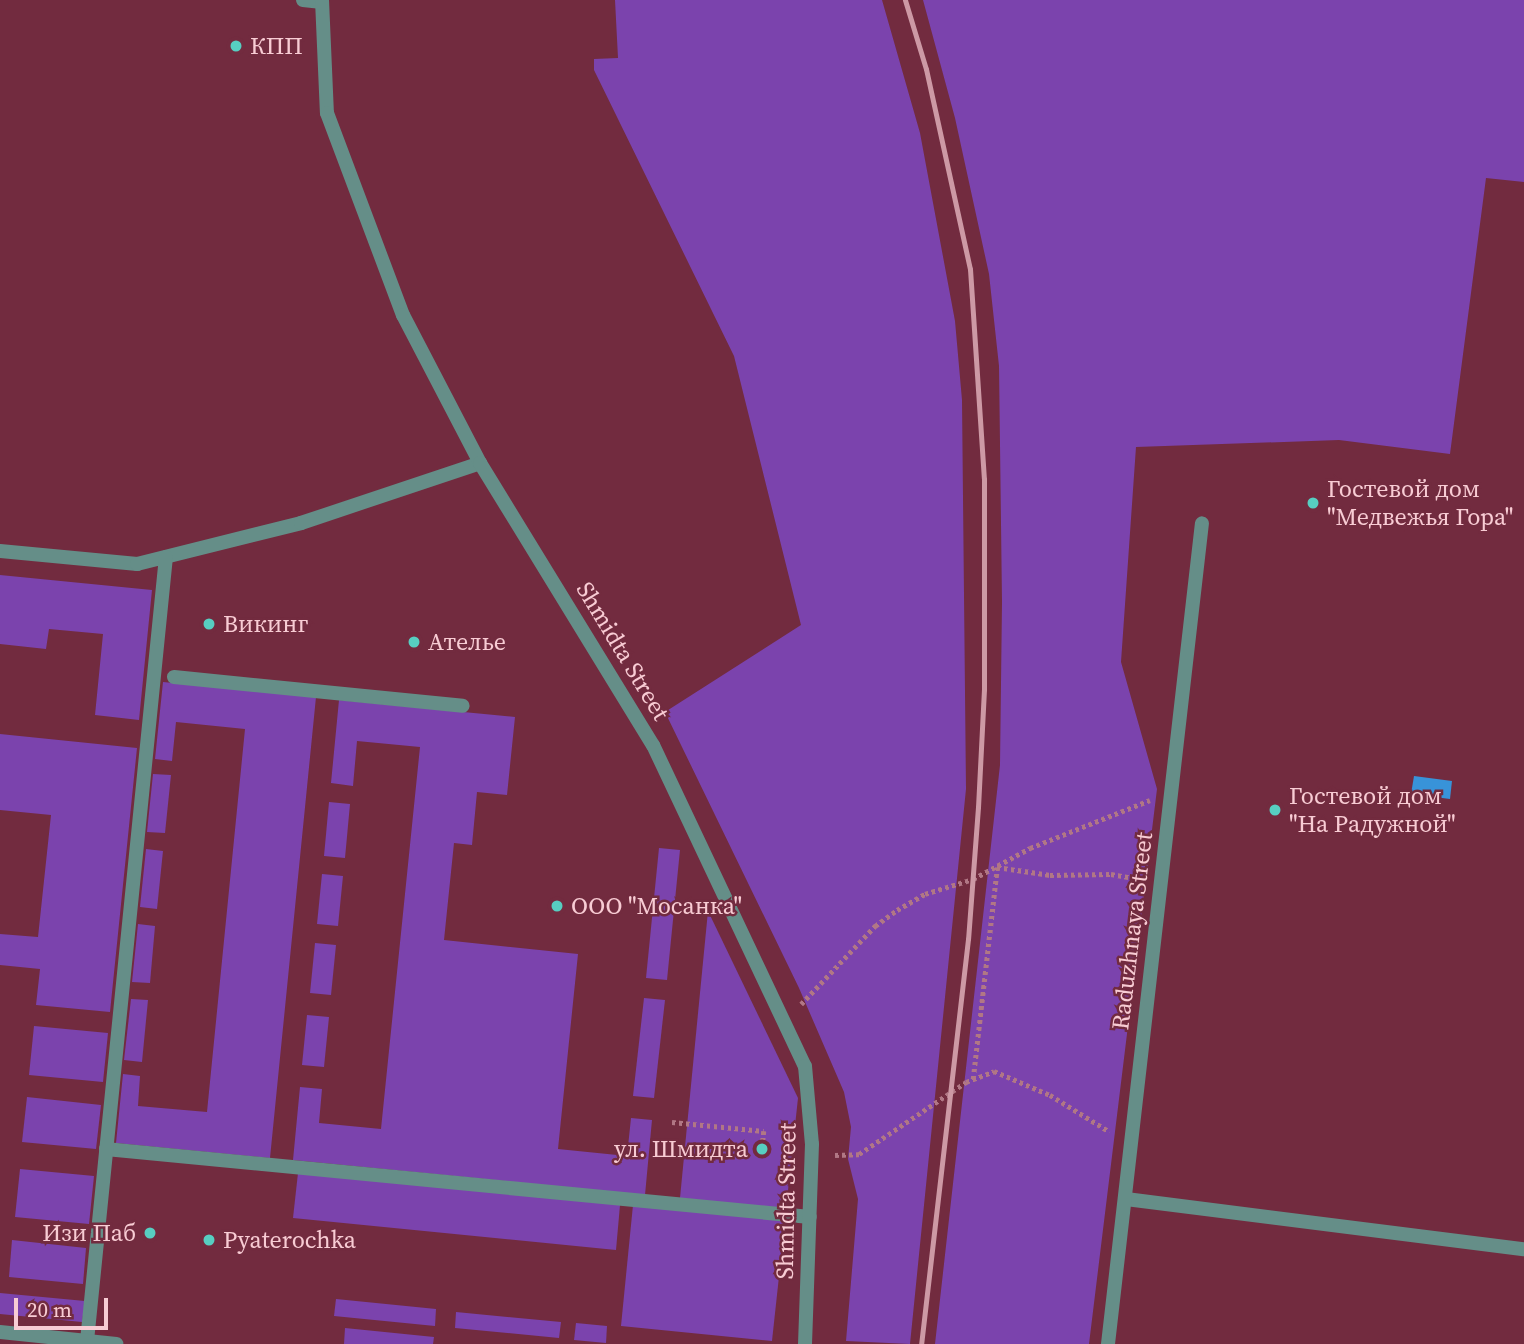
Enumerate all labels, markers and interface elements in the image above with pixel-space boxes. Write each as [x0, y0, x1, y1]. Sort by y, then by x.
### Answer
place label: КПП [250, 32, 303, 60]
marker: КПП [228, 38, 244, 54]
place label: Гостевой дом "Медвежья Гора" [1327, 475, 1513, 531]
marker: Гостевой дом "Медвежья Гора" [1305, 495, 1321, 511]
street label: Shmidta Street [570, 577, 676, 725]
place label: Викинг [223, 610, 308, 638]
marker: Викинг [201, 616, 217, 632]
place label: Ателье [428, 628, 506, 656]
marker: Ателье [406, 634, 422, 650]
place label: Гостевой дом "На Радужной" [1289, 782, 1456, 838]
marker: Гостевой дом "На Радужной" [1267, 802, 1283, 818]
street label: Raduzhnaya Street [1106, 831, 1158, 1031]
place label: ООО "Мосанка" [571, 892, 742, 920]
marker: ООО "Мосанка" [549, 898, 565, 914]
street label: Shmidta Street [770, 1123, 802, 1279]
place label: ул. Шмидта [614, 1135, 748, 1163]
marker: ул. Шмидта [754, 1141, 770, 1157]
place label: Изи Паб [42, 1219, 136, 1247]
marker: Изи Паб [142, 1225, 158, 1241]
place label: Pyaterochka [223, 1226, 356, 1254]
marker: Pyaterochka [201, 1232, 217, 1248]
scale bar [18, 1284, 112, 1328]
text: 20 m [27, 1295, 72, 1324]

